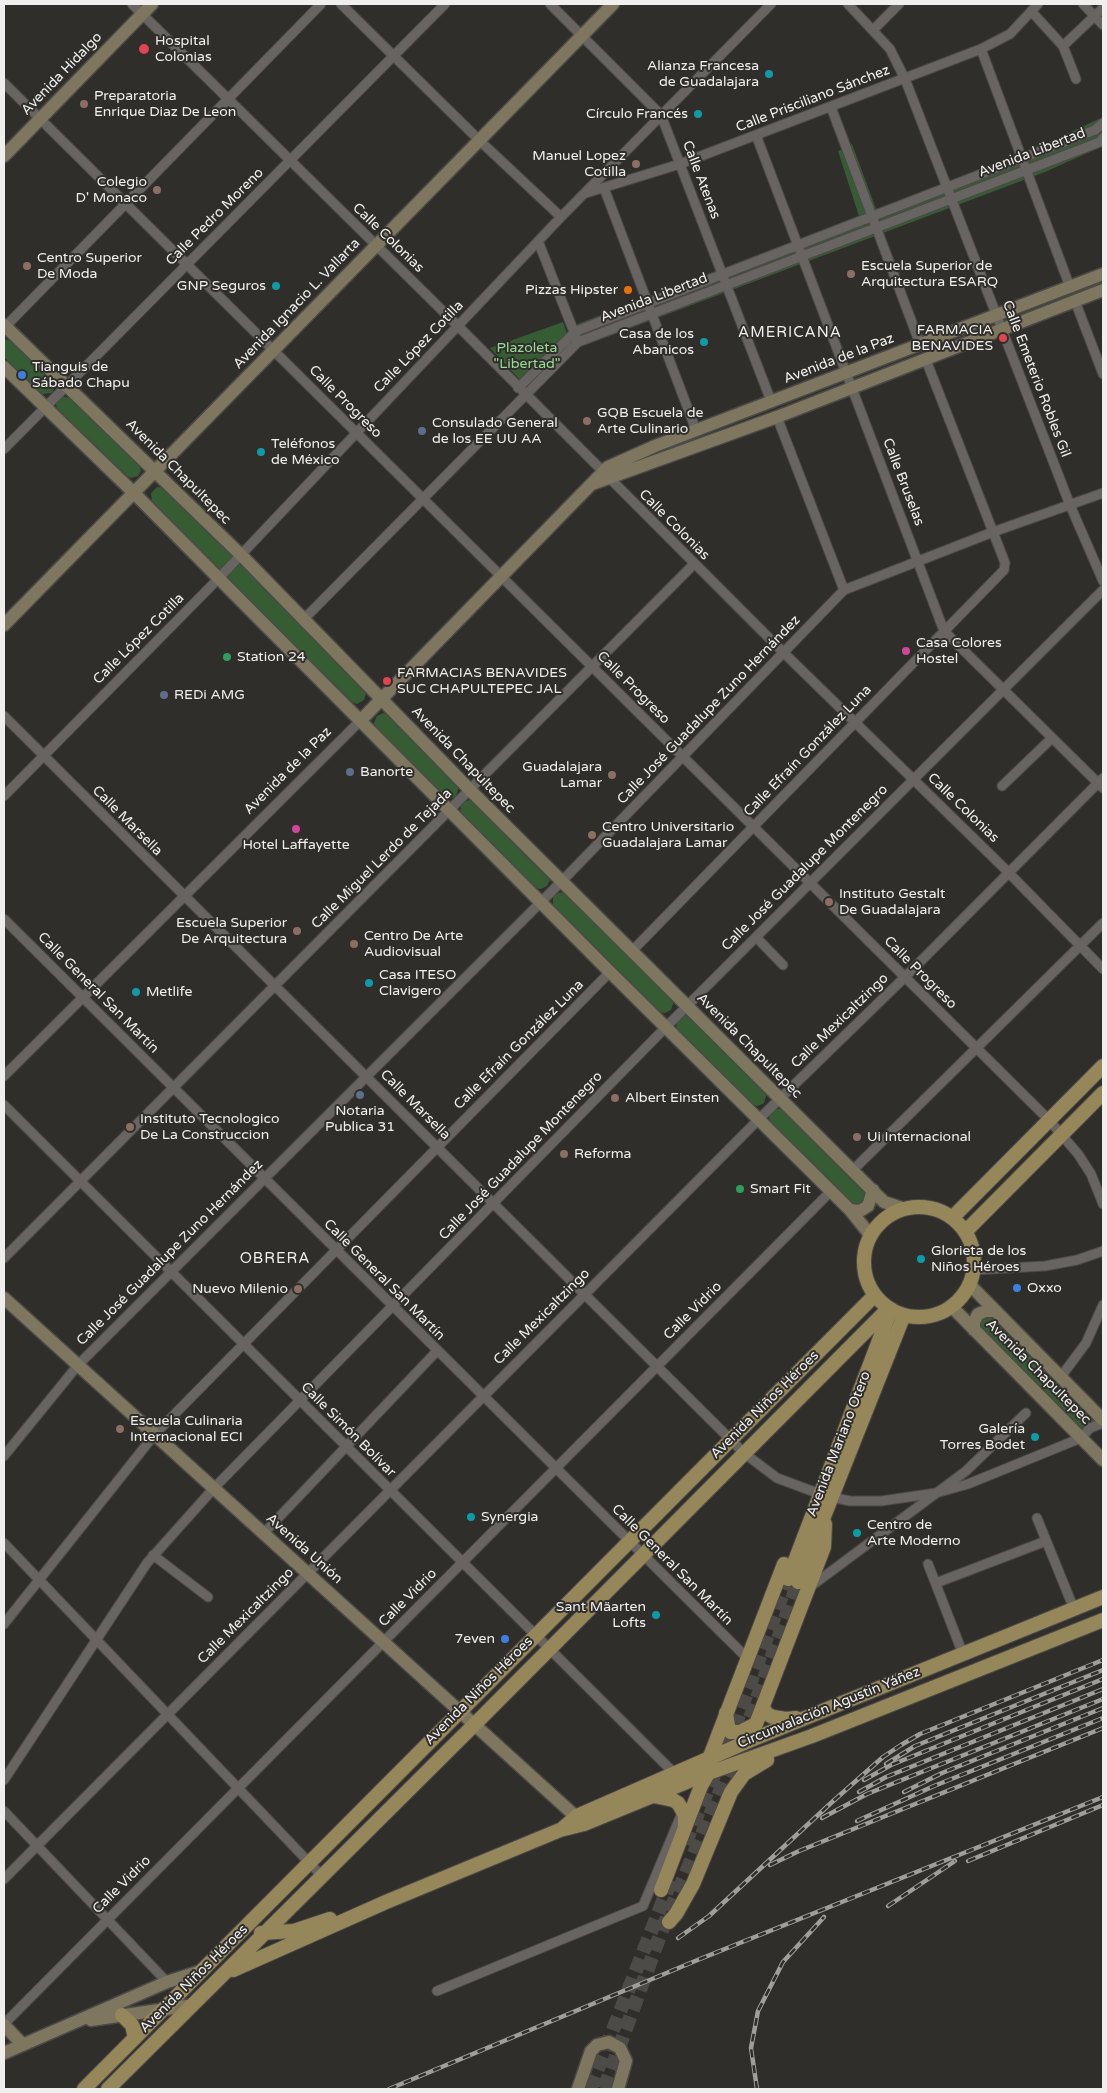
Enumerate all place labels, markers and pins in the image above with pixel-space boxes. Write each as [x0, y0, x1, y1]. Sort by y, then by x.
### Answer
place label: Hospital Colonias [155, 33, 212, 65]
marker: Hospital Colonias [137, 42, 151, 56]
place label: Alianza Francesa de Guadalajara [647, 58, 759, 90]
marker: Alianza Francesa de Guadalajara [763, 68, 775, 80]
place label: Preparatoria Enrique Diaz De Leon [94, 88, 236, 120]
marker: Preparatoria Enrique Diaz De Leon [78, 98, 90, 110]
place label: Círculo Francés [586, 106, 688, 122]
marker: Círculo Francés [692, 108, 704, 120]
place label: Manuel Lopez Cotilla [532, 148, 626, 180]
marker: Manuel Lopez Cotilla [630, 158, 642, 170]
place label: Colegio D' Monaco [76, 174, 147, 206]
marker: Colegio D' Monaco [151, 184, 163, 196]
place label: Centro Superior De Moda [37, 250, 142, 282]
place label: Escuela Superior de Arquitectura ESARQ [861, 258, 998, 290]
marker: Centro Superior De Moda [21, 260, 33, 272]
marker: Escuela Superior de Arquitectura ESARQ [845, 268, 857, 280]
place label: GNP Seguros [177, 278, 266, 294]
marker: GNP Seguros [270, 280, 282, 292]
place label: Pizzas Hipster [525, 282, 618, 298]
marker: Pizzas Hipster [622, 284, 634, 296]
place label: FARMACIA BENAVIDES [912, 322, 993, 354]
place label: Casa de los Abanicos [619, 326, 694, 358]
marker: FARMACIA BENAVIDES [997, 332, 1009, 344]
marker: Casa de los Abanicos [698, 336, 710, 348]
place label: Tianguis de Sábado Chapu [32, 359, 130, 392]
marker: Tianguis de Sábado Chapu [16, 369, 28, 381]
place label: GQB Escuela de Arte Culinario [597, 405, 704, 438]
place label: Consulado General de los EE UU AA [432, 415, 558, 448]
marker: GQB Escuela de Arte Culinario [581, 415, 593, 427]
marker: Consulado General de los EE UU AA [416, 425, 428, 437]
place label: Teléfonos de México [271, 436, 340, 468]
marker: Teléfonos de México [255, 446, 267, 458]
place label: Casa Colores Hostel [916, 635, 1002, 668]
marker: Casa Colores Hostel [900, 645, 912, 657]
place label: Station 24 [237, 649, 305, 665]
marker: Station 24 [221, 651, 233, 663]
place label: FARMACIAS BENAVIDES SUC CHAPULTEPEC JAL [397, 665, 567, 698]
marker: FARMACIAS BENAVIDES SUC CHAPULTEPEC JAL [381, 675, 393, 687]
place label: REDi AMG [174, 687, 245, 703]
marker: REDi AMG [158, 689, 170, 701]
place label: Guadalajara Lamar [522, 759, 602, 792]
place label: Banorte [360, 764, 413, 780]
marker: Banorte [344, 766, 356, 778]
marker: Guadalajara Lamar [606, 769, 618, 781]
place label: Centro Universitario Guadalajara Lamar [602, 819, 734, 852]
marker: Hotel Laffayette [290, 823, 302, 835]
marker: Centro Universitario Guadalajara Lamar [586, 829, 598, 841]
place label: Hotel Laffayette [242, 837, 350, 853]
place label: Instituto Gestalt De Guadalajara [839, 886, 945, 919]
marker: Instituto Gestalt De Guadalajara [823, 896, 835, 908]
place label: Escuela Superior De Arquitectura [176, 915, 287, 948]
marker: Escuela Superior De Arquitectura [291, 925, 303, 937]
place label: Centro De Arte Audiovisual [364, 928, 463, 960]
marker: Centro De Arte Audiovisual [348, 938, 360, 950]
place label: Casa ITESO Clavigero [379, 967, 456, 1000]
marker: Casa ITESO Clavigero [363, 977, 375, 989]
place label: Metlife [146, 984, 192, 1000]
marker: Metlife [130, 986, 142, 998]
marker: Notaria Publica 31 [354, 1089, 366, 1101]
place label: Albert Einsten [625, 1090, 719, 1106]
marker: Albert Einsten [609, 1092, 621, 1104]
place label: Notaria Publica 31 [325, 1103, 395, 1136]
place label: Instituto Tecnologico De La Construccion [140, 1111, 279, 1144]
marker: Instituto Tecnologico De La Construccion [124, 1121, 136, 1133]
place label: Ui Internacional [867, 1129, 971, 1145]
marker: Ui Internacional [851, 1131, 863, 1143]
place label: Reforma [574, 1146, 631, 1162]
marker: Reforma [558, 1148, 570, 1160]
place label: Smart Fit [750, 1181, 811, 1197]
marker: Smart Fit [734, 1183, 746, 1195]
place label: Glorieta de los Niños Héroes [931, 1243, 1026, 1276]
marker: Glorieta de los Niños Héroes [915, 1253, 927, 1265]
place label: Oxxo [1027, 1280, 1062, 1296]
place label: Nuevo Milenio [192, 1281, 288, 1297]
marker: Oxxo [1011, 1282, 1023, 1294]
marker: Nuevo Milenio [292, 1283, 304, 1295]
place label: Escuela Culinaria Internacional ECI [130, 1413, 243, 1445]
place label: Galería Torres Bodet [940, 1421, 1025, 1454]
marker: Escuela Culinaria Internacional ECI [114, 1423, 126, 1435]
marker: Galería Torres Bodet [1029, 1431, 1041, 1443]
place label: Synergia [481, 1509, 538, 1525]
marker: Synergia [465, 1511, 477, 1523]
place label: Centro de Arte Moderno [867, 1517, 961, 1550]
marker: Centro de Arte Moderno [851, 1527, 863, 1539]
place label: Sant Mäarten Lofts [556, 1599, 646, 1631]
marker: Sant Mäarten Lofts [650, 1609, 662, 1621]
place label: 7even [455, 1631, 495, 1647]
marker: 7even [499, 1633, 511, 1645]

